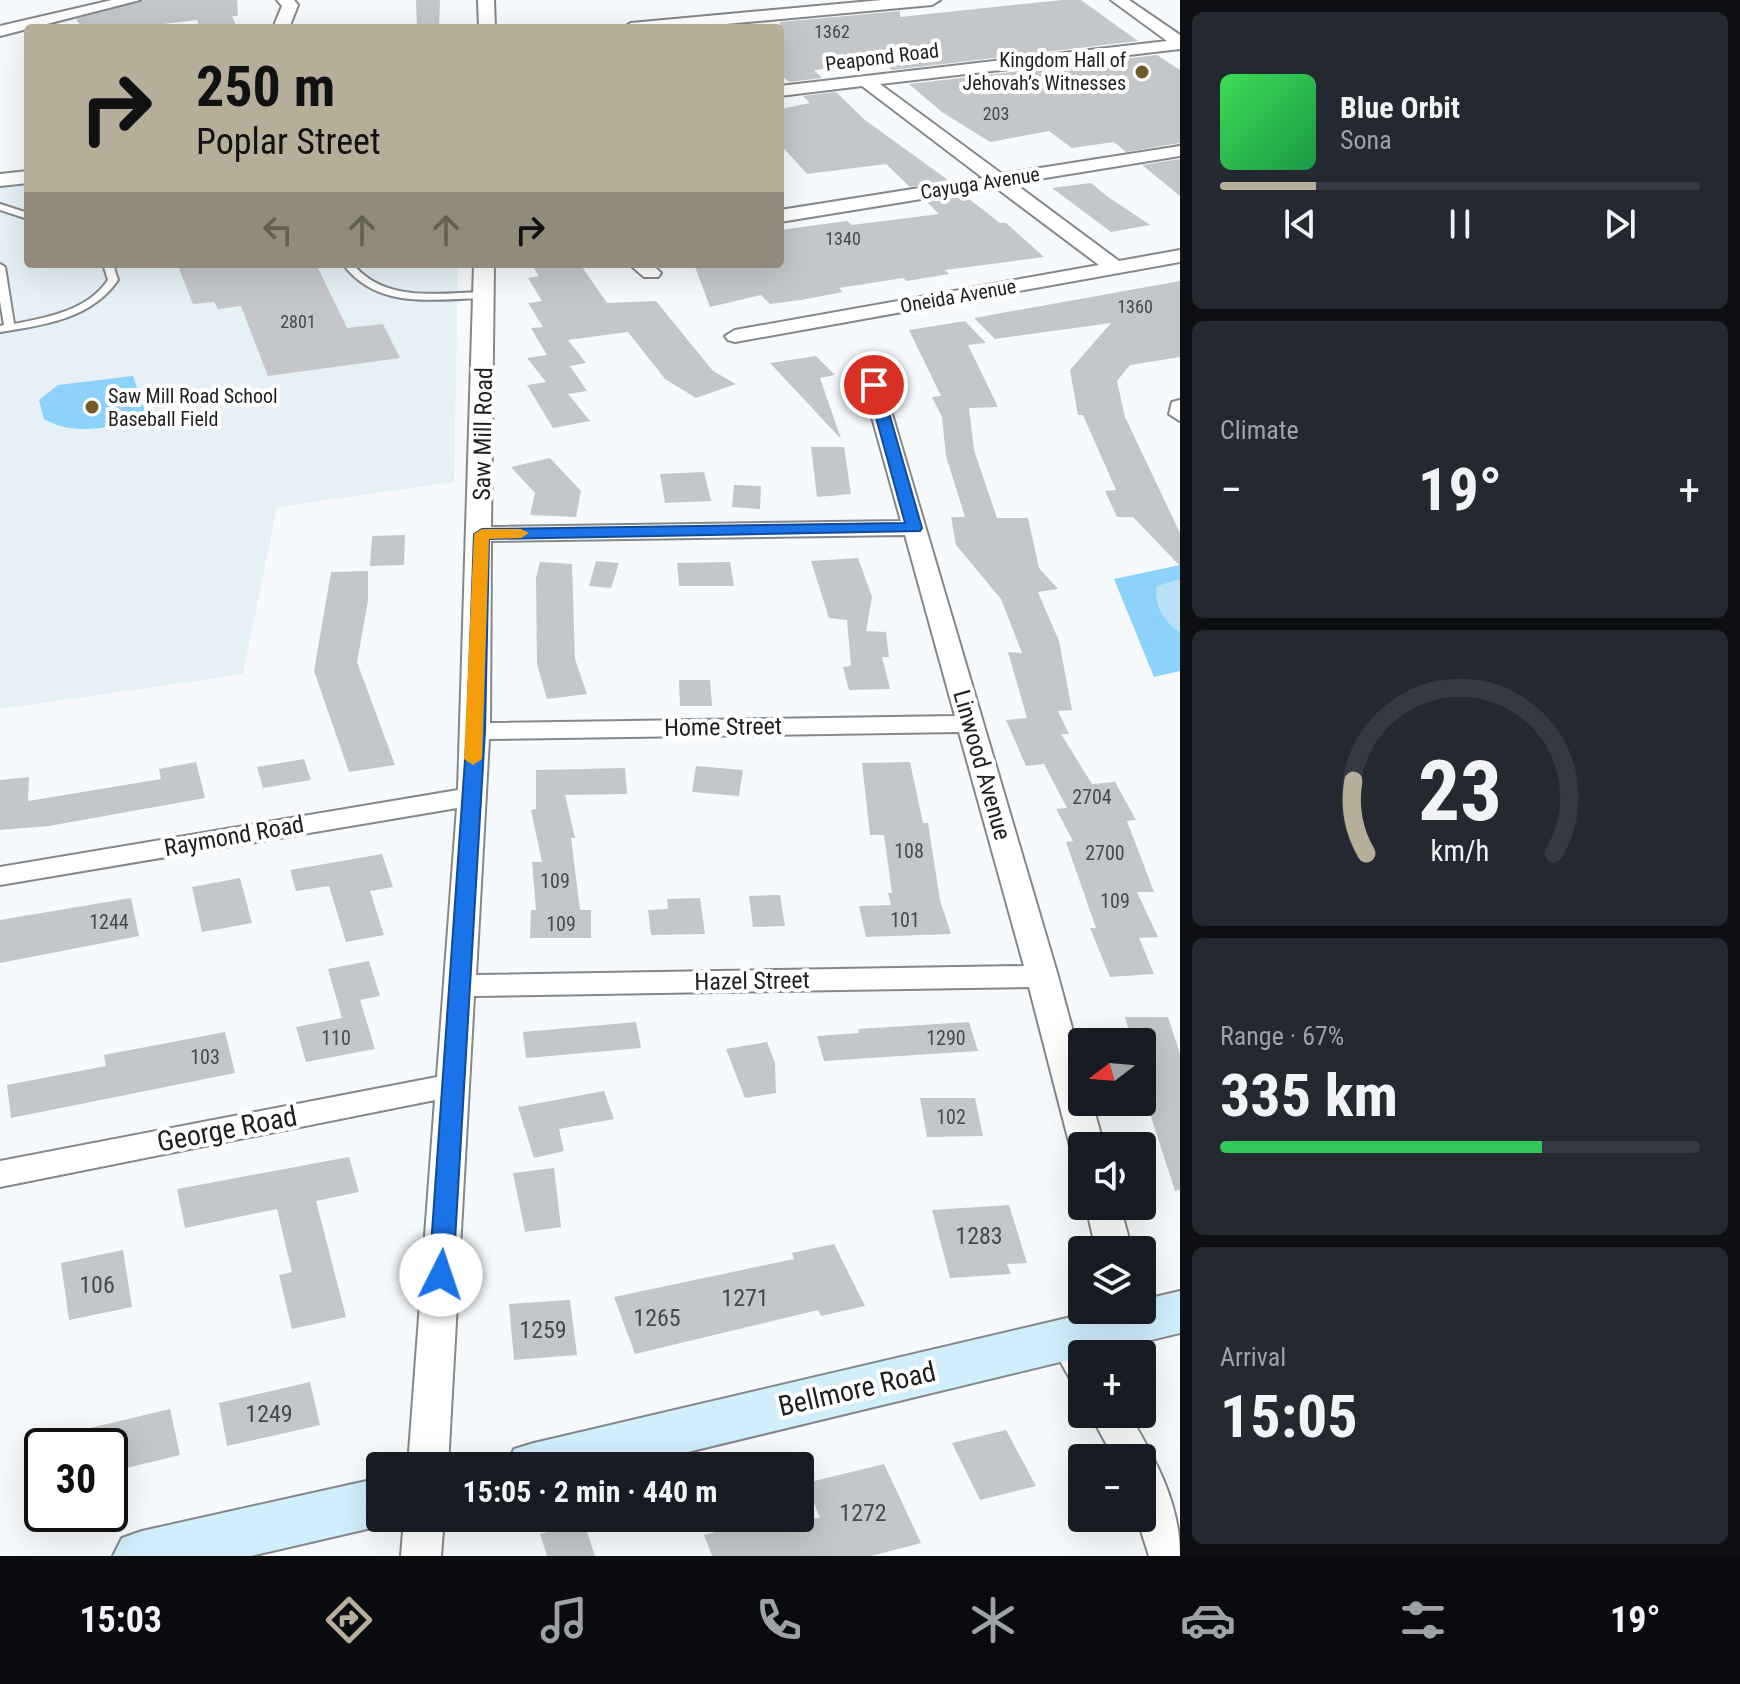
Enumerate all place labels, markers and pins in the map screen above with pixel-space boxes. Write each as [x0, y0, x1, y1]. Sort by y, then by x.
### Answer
place label: Kingdom Hall of Jehovah’s Witnesses [962, 48, 1127, 95]
marker: Kingdom Hall of Jehovah’s Witnesses [1133, 63, 1151, 81]
pin [840, 351, 908, 419]
place label: Saw Mill Road School Baseball Field [108, 384, 278, 431]
marker: Saw Mill Road School Baseball Field [83, 398, 101, 416]

